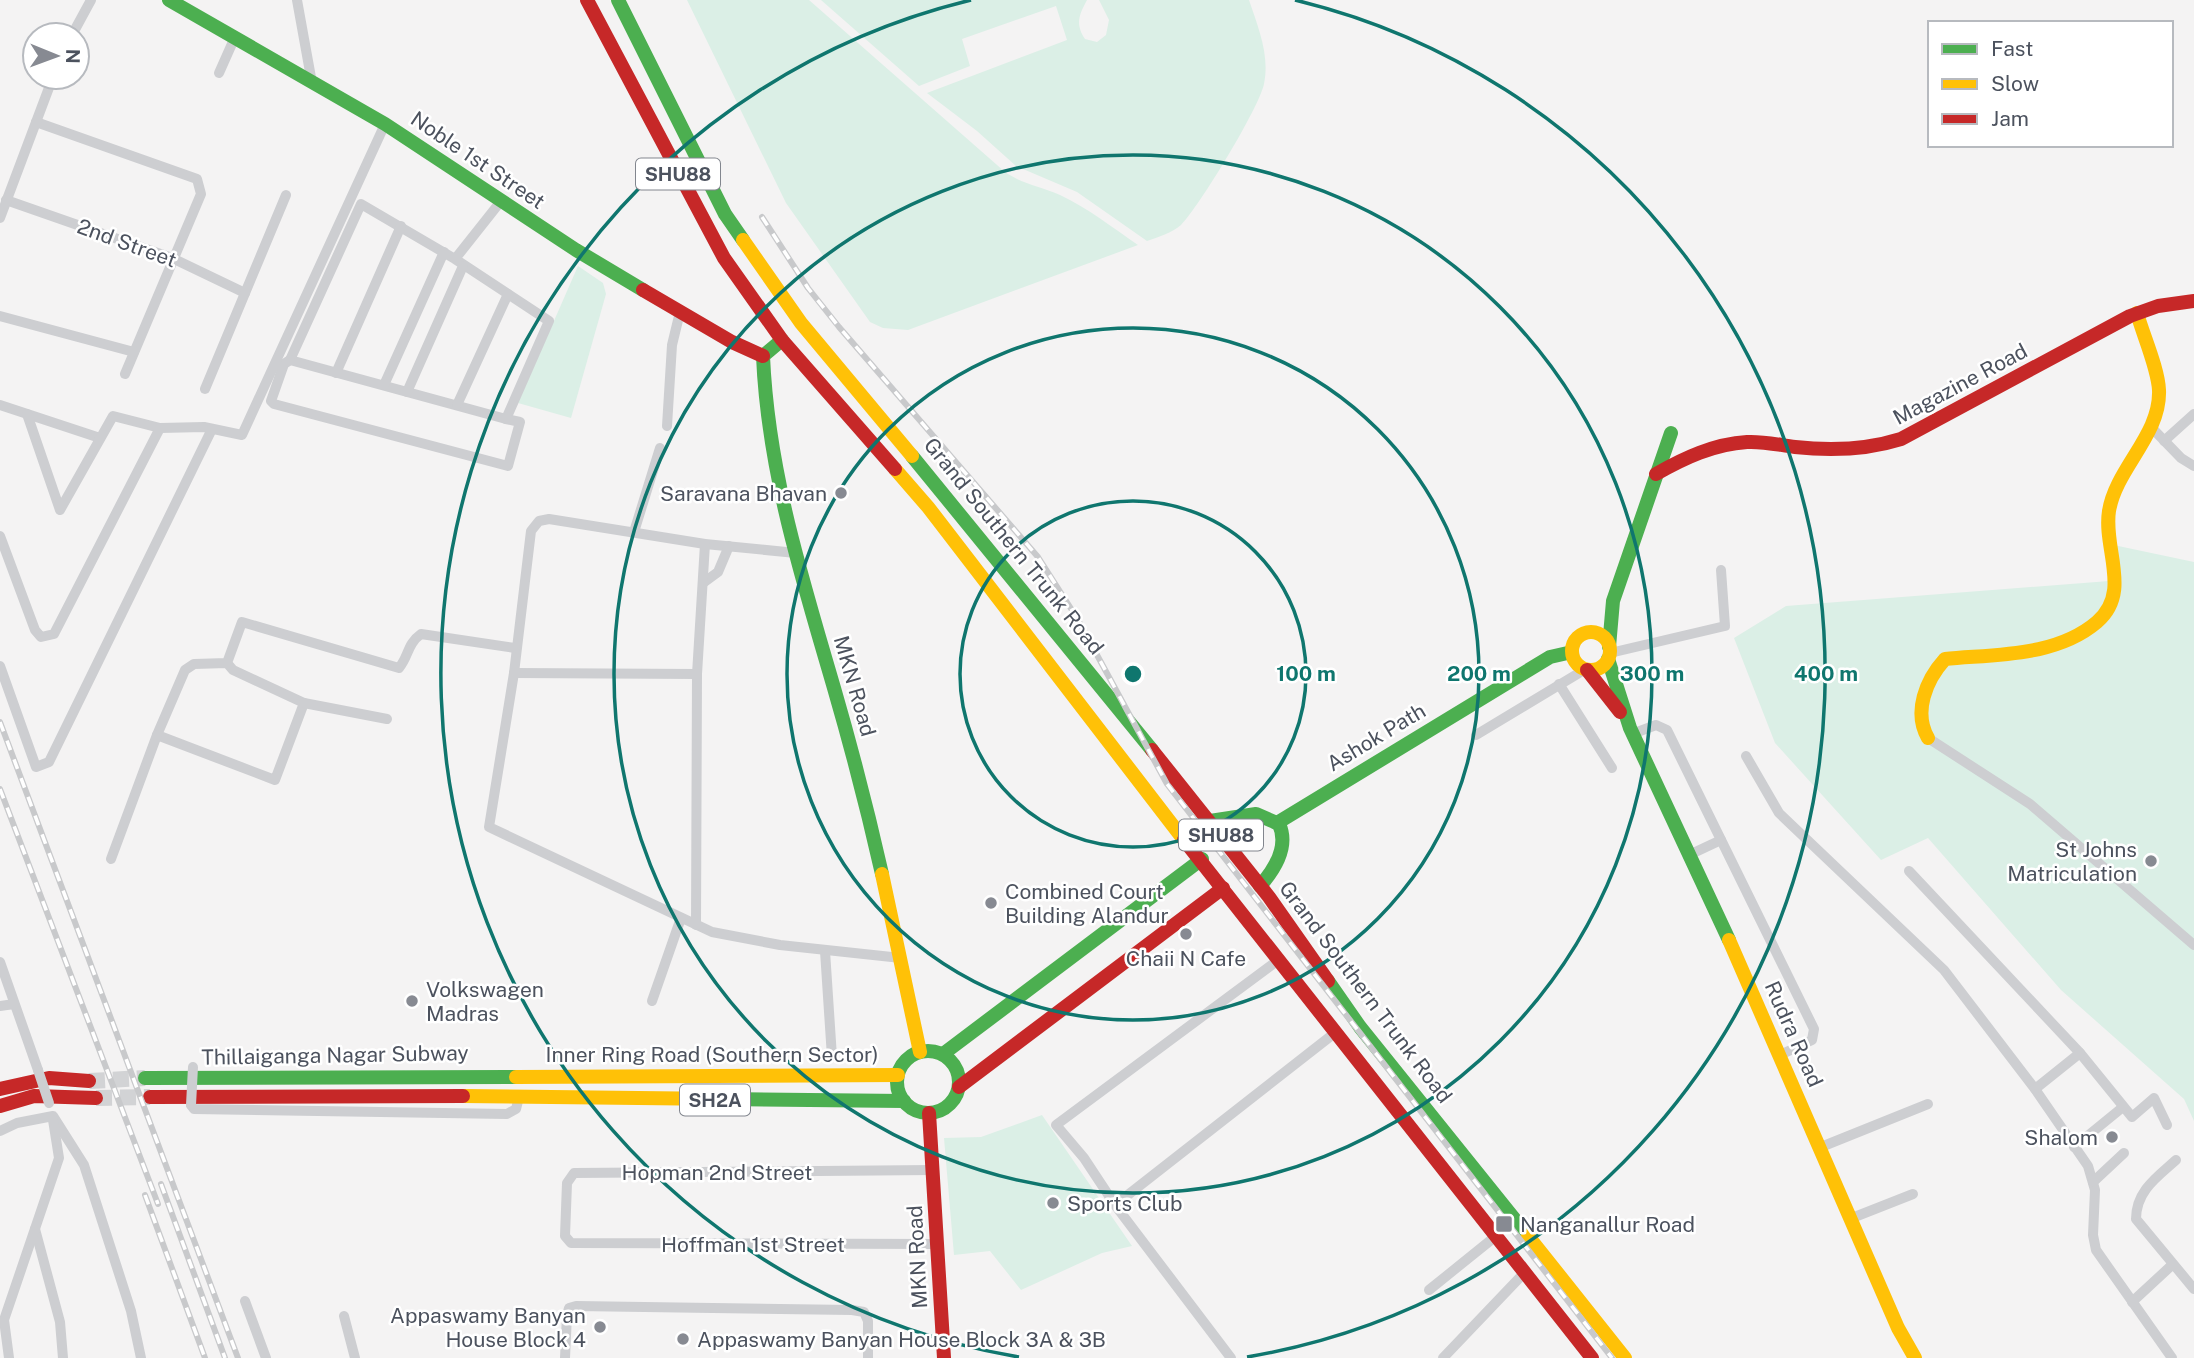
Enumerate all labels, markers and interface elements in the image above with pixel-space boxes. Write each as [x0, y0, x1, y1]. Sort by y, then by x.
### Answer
north arrow [21, 21, 91, 91]
legend [1928, 21, 2173, 147]
text: Fast [1991, 36, 2033, 61]
text: N [62, 49, 84, 64]
text: Slow [1991, 71, 2039, 96]
street label: Noble 1st Street [406, 106, 550, 214]
text: Jam [1991, 106, 2029, 131]
road number: SHU88 [636, 158, 720, 190]
street label: 2nd Street [74, 214, 180, 272]
street label: Magazine Road [1889, 338, 2031, 430]
street label: Grand Southern Trunk Road [919, 433, 1109, 659]
place label: Saravana Bhavan [660, 481, 827, 506]
marker: Saravana Bhavan [833, 485, 849, 501]
street label: MKN Road [829, 633, 881, 739]
text: 100 m [1276, 661, 1336, 686]
text: 200 m [1447, 661, 1511, 686]
text: 300 m [1620, 661, 1684, 686]
text: 400 m [1794, 661, 1858, 686]
centre of rings [1121, 662, 1145, 686]
street label: Ashok Path [1322, 698, 1430, 776]
road number: SHU88 [1179, 820, 1263, 850]
place label: St Johns Matriculation [2007, 837, 2137, 886]
marker: St Johns Matriculation [2143, 853, 2159, 869]
street label: Grand Southern Trunk Road [1274, 876, 1458, 1108]
place label: Combined Court Building Alandur [1005, 879, 1169, 928]
marker: Combined Court Building Alandur [983, 895, 999, 911]
marker: Chaii N Cafe [1178, 926, 1194, 942]
place label: Chaii N Cafe [1126, 946, 1246, 971]
place label: Volkswagen Madras [426, 977, 544, 1026]
street label: Rudra Road [1760, 977, 1828, 1091]
marker: Volkswagen Madras [404, 993, 420, 1009]
street label: Thillaiganga Nagar Subway [201, 1040, 469, 1070]
street label: Inner Ring Road (Southern Sector) [546, 1042, 878, 1067]
road number: SH2A [680, 1084, 750, 1116]
place label: Shalom [2024, 1125, 2098, 1150]
marker: Shalom [2104, 1129, 2120, 1145]
street label: Hopman 2nd Street [622, 1160, 812, 1185]
place label: Sports Club [1067, 1191, 1182, 1216]
marker: Sports Club [1045, 1195, 1061, 1211]
street label: MKN Road [902, 1205, 932, 1309]
place label: Nanganallur Road [1520, 1212, 1695, 1237]
marker: Nanganallur Road [1494, 1214, 1514, 1234]
street label: Hoffman 1st Street [661, 1232, 845, 1257]
place label: Appaswamy Banyan House Block 4 [390, 1303, 586, 1352]
marker: Appaswamy Banyan House Block 4 [592, 1319, 608, 1335]
place label: Appaswamy Banyan House Block 3A & 3B [697, 1327, 1106, 1352]
marker: Appaswamy Banyan House Block 3A & 3B [675, 1331, 691, 1347]

